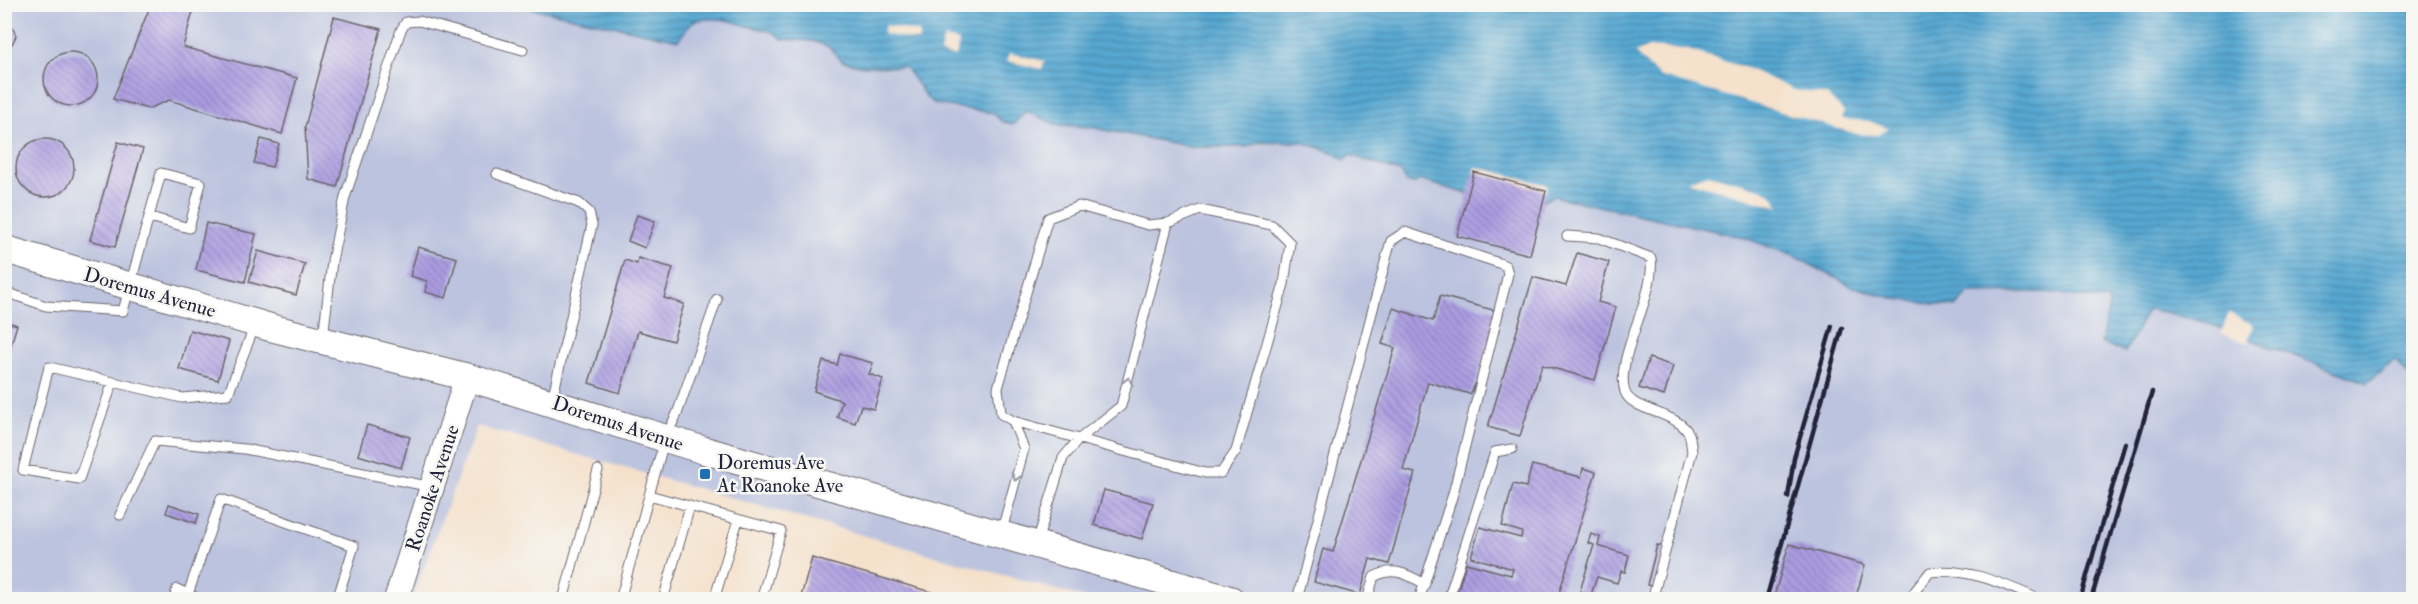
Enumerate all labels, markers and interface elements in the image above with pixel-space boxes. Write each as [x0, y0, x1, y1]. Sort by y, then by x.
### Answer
street label: Doremus Avenue [81, 262, 219, 323]
one-way arrow [1120, 376, 1133, 386]
street label: Doremus Avenue [549, 391, 687, 456]
street label: Roanoke Avenue [400, 422, 465, 555]
place label: Doremus Ave At Roanoke Ave [716, 450, 843, 498]
marker: Doremus Ave At Roanoke Ave [698, 467, 712, 481]
one-way arrow [1011, 471, 1023, 481]

